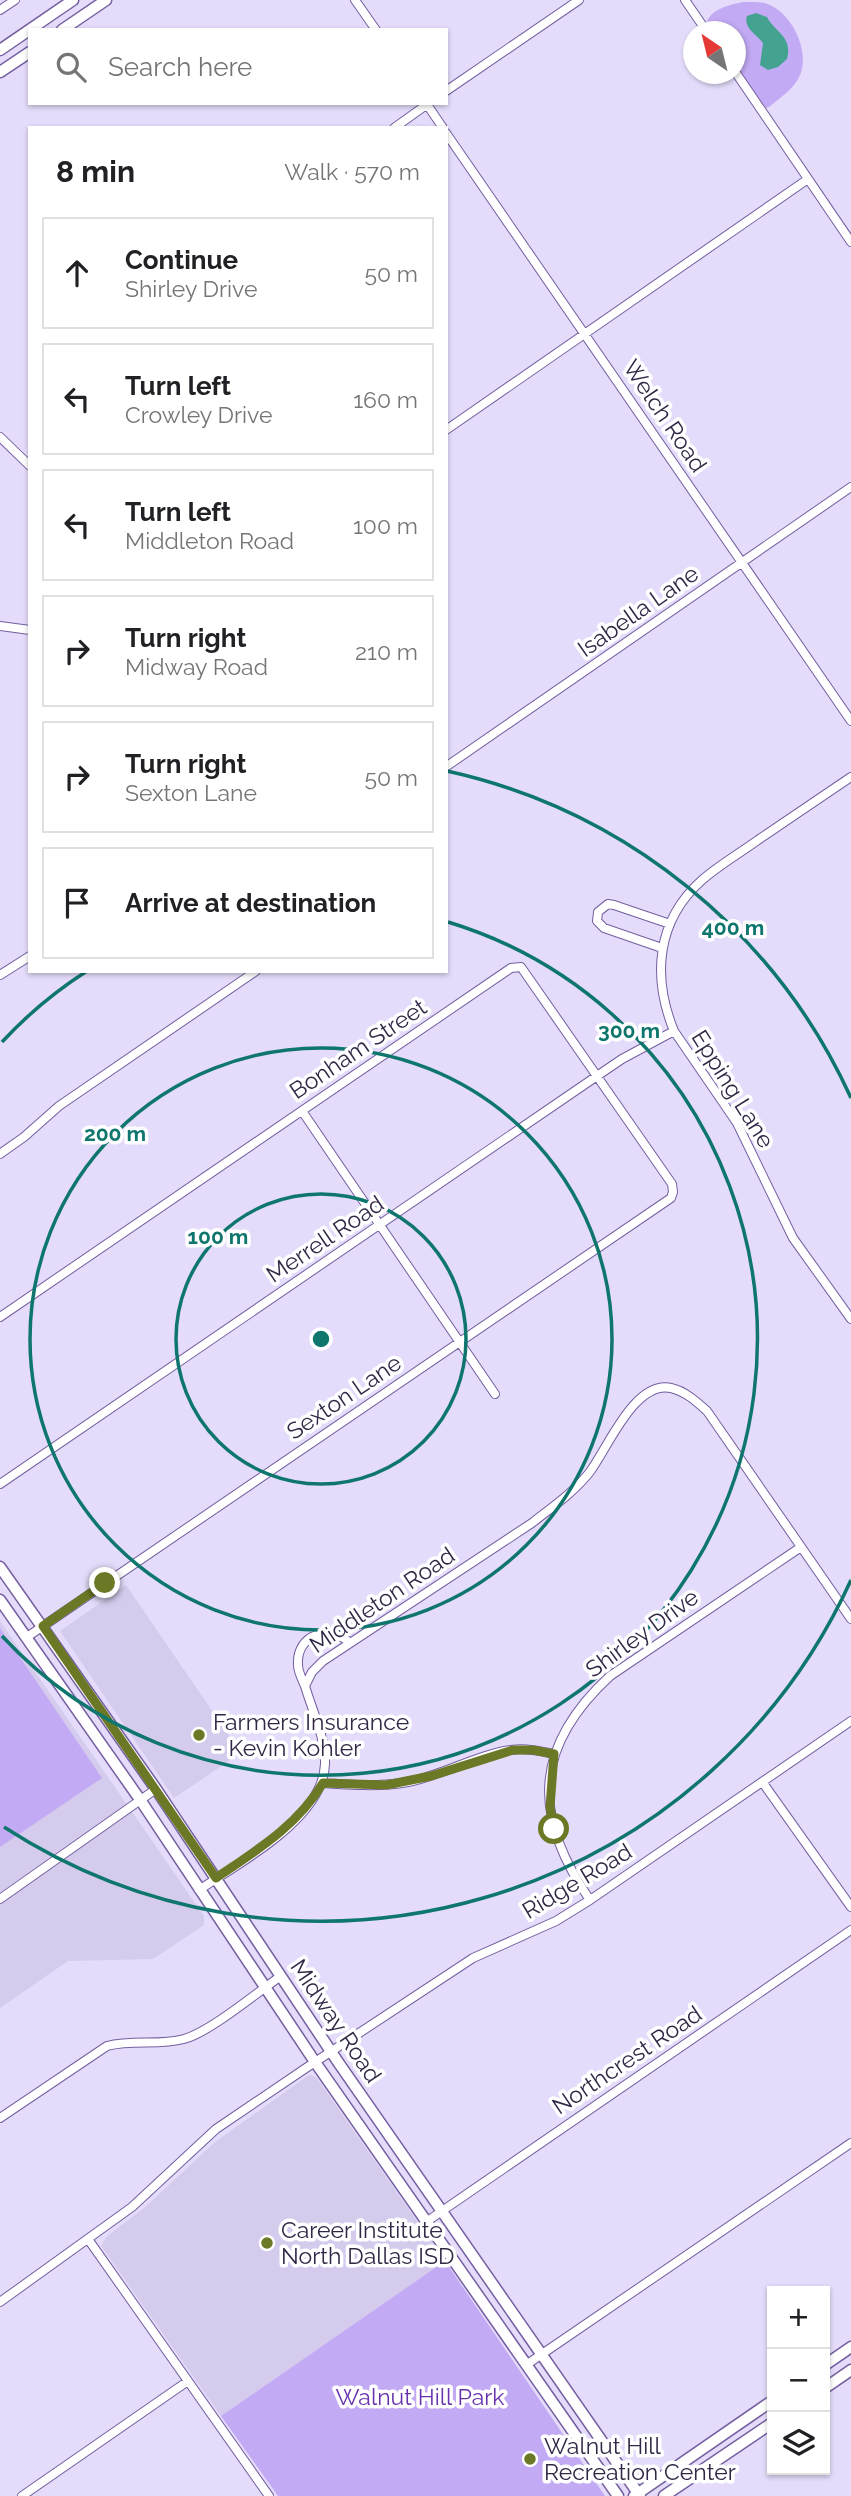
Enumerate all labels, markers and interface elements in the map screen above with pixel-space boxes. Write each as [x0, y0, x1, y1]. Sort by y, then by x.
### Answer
north arrow [683, 21, 746, 84]
search box [28, 28, 448, 105]
icon: search [52, 48, 90, 86]
text: Search here [108, 52, 252, 82]
text: 8 min [56, 154, 135, 189]
text: Walk · 570 m [284, 158, 420, 185]
text: Continue [125, 245, 238, 275]
icon: ahead [58, 254, 96, 292]
text: 50 m [364, 260, 418, 287]
text: Shirley Drive [125, 275, 257, 302]
street label: Welch Road [618, 355, 713, 477]
text: Turn left [125, 371, 231, 401]
icon: left [58, 380, 96, 418]
text: 160 m [353, 386, 418, 413]
text: Crowley Drive [125, 401, 272, 428]
text: Turn left [125, 497, 231, 527]
icon: left [58, 506, 96, 544]
text: 100 m [353, 512, 418, 539]
text: Middleton Road [125, 527, 294, 554]
street label: Isabella Lane [572, 559, 703, 662]
text: Turn right [125, 623, 246, 653]
icon: right [58, 632, 96, 670]
text: 210 m [355, 638, 418, 665]
text: Midway Road [125, 653, 268, 680]
text: Turn right [125, 749, 246, 779]
icon: right [58, 758, 96, 796]
text: 50 m [364, 764, 418, 791]
text: Sexton Lane [125, 779, 257, 806]
icon: arrive [58, 884, 96, 922]
text: Arrive at destination [125, 888, 376, 918]
text: 400 m [702, 915, 764, 940]
street label: Bonham Street [284, 993, 431, 1104]
text: 300 m [598, 1018, 660, 1043]
street label: Epping Lane [687, 1025, 780, 1153]
text: 200 m [84, 1121, 146, 1146]
street label: Merrell Road [261, 1189, 388, 1288]
text: 100 m [188, 1224, 248, 1249]
centre of rings [309, 1327, 333, 1351]
street label: Sexton Lane [281, 1349, 406, 1445]
street label: Middleton Road [304, 1541, 459, 1658]
route end [89, 1567, 120, 1598]
street label: Shirley Drive [580, 1583, 703, 1682]
place label: Farmers Insurance - Kevin Kohler [213, 1708, 409, 1761]
marker: Farmers Insurance - Kevin Kohler [191, 1727, 207, 1743]
route start [538, 1813, 569, 1844]
street label: Ridge Road [517, 1837, 636, 1924]
street label: Midway Road [285, 1954, 388, 2088]
street label: Northcrest Road [547, 2000, 706, 2119]
place label: Career Institute North Dallas ISD [281, 2216, 454, 2269]
marker: Career Institute North Dallas ISD [259, 2235, 275, 2251]
map controls [767, 2286, 830, 2475]
button: + [767, 2286, 830, 2349]
button: − [767, 2349, 830, 2412]
park label: Walnut Hill Park [336, 2383, 504, 2410]
button: layers [767, 2412, 830, 2475]
place label: Walnut Hill Recreation Center [544, 2432, 736, 2485]
marker: Walnut Hill Recreation Center [522, 2451, 538, 2467]

